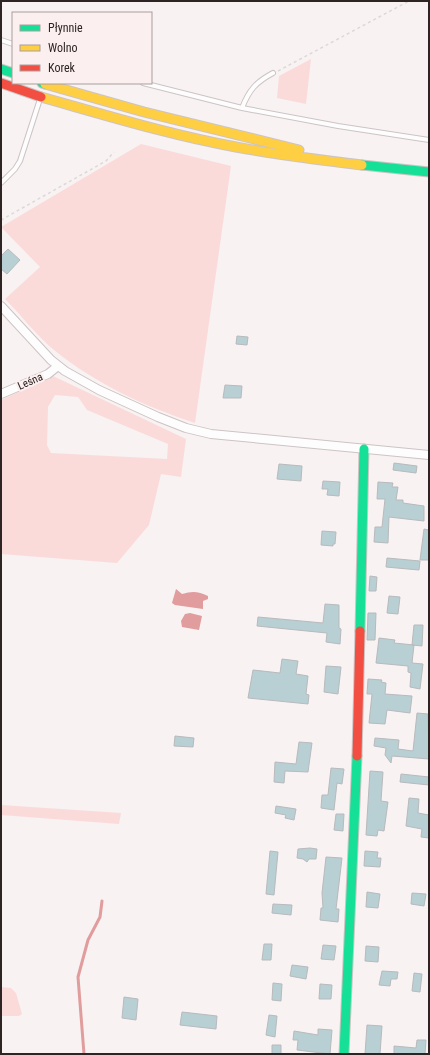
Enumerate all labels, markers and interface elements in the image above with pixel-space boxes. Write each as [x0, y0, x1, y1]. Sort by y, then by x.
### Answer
legend [12, 12, 152, 84]
text: Płynnie [48, 21, 83, 35]
text: Wolno [48, 41, 78, 55]
text: Korek [48, 61, 76, 75]
street label: Leśna [16, 370, 45, 393]

